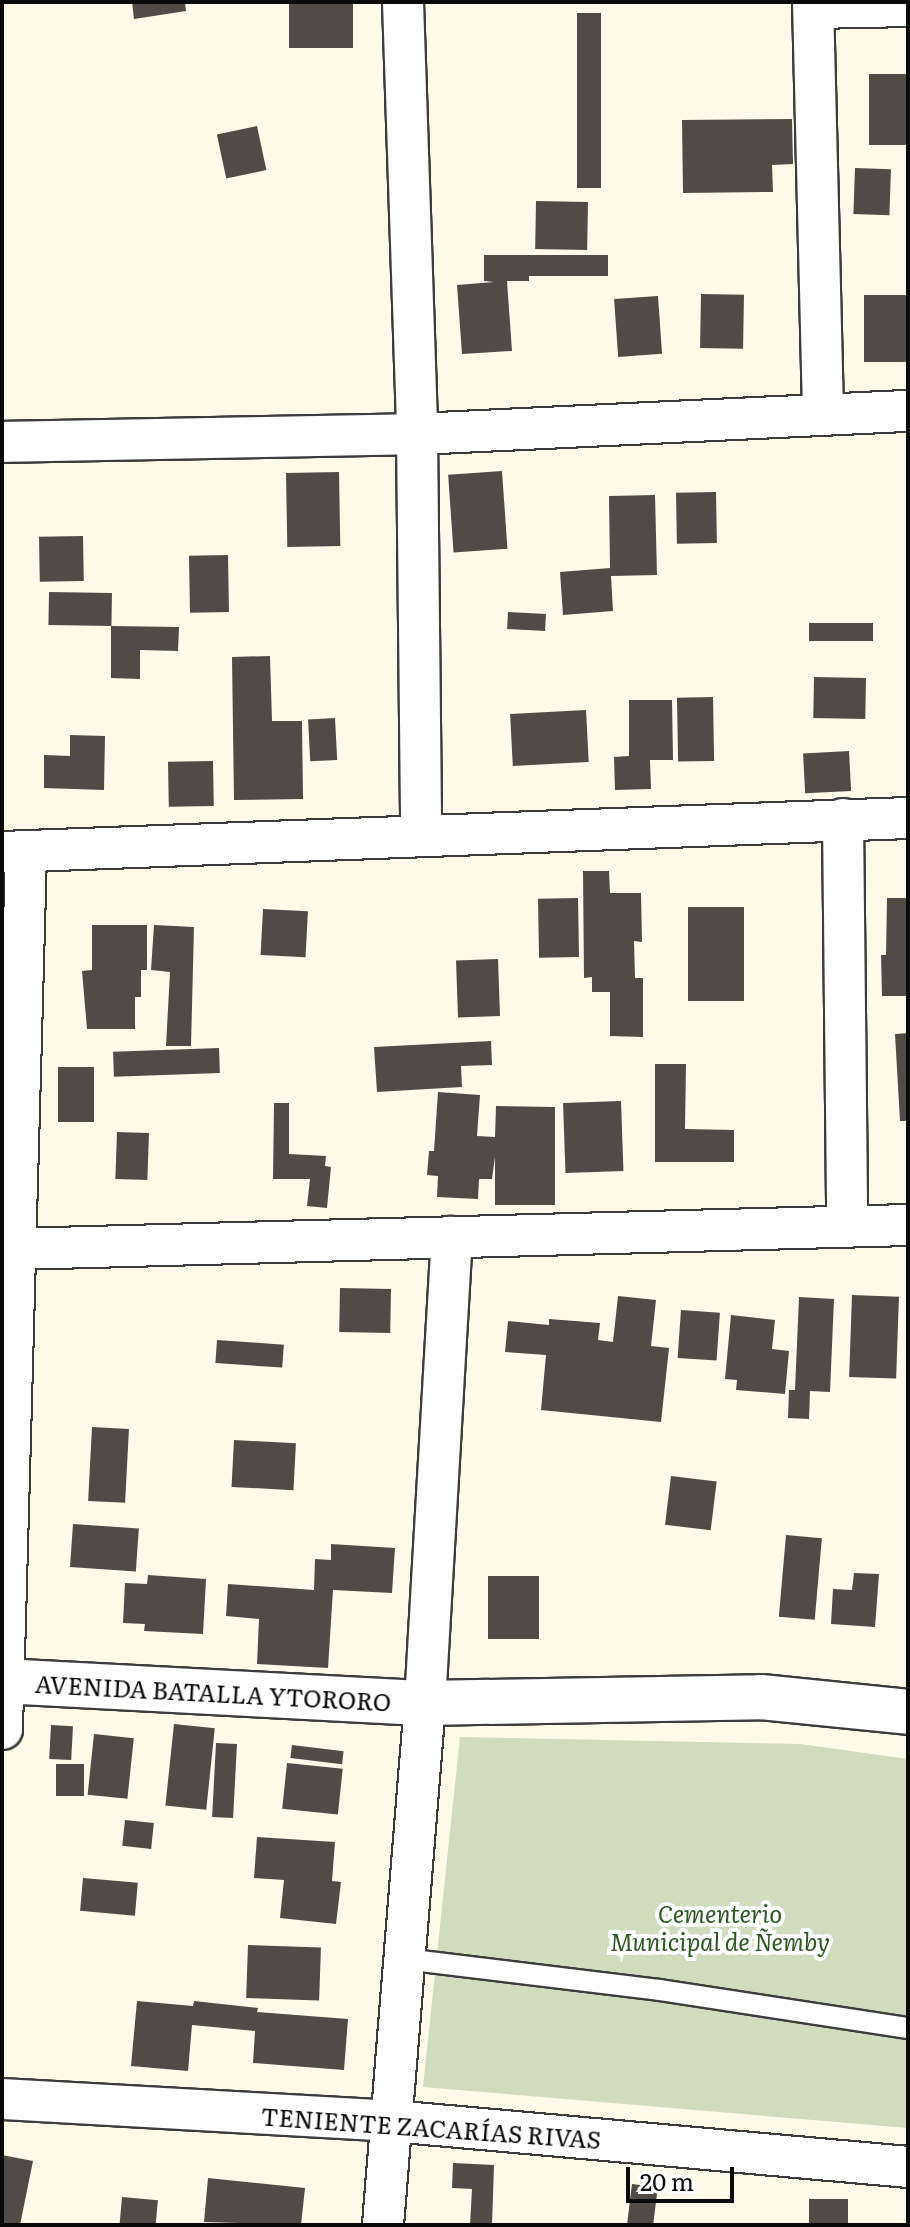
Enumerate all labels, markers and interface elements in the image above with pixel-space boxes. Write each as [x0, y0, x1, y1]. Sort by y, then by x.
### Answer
street label: AVENIDA BATALLA YTORORO [34, 1668, 392, 1716]
park label: Cementerio Municipal de Ñemby [610, 1899, 830, 1955]
street label: TENIENTE ZACARÍAS RIVAS [260, 2101, 602, 2153]
scale bar [630, 2151, 738, 2201]
text: 20 m [640, 2163, 694, 2198]

